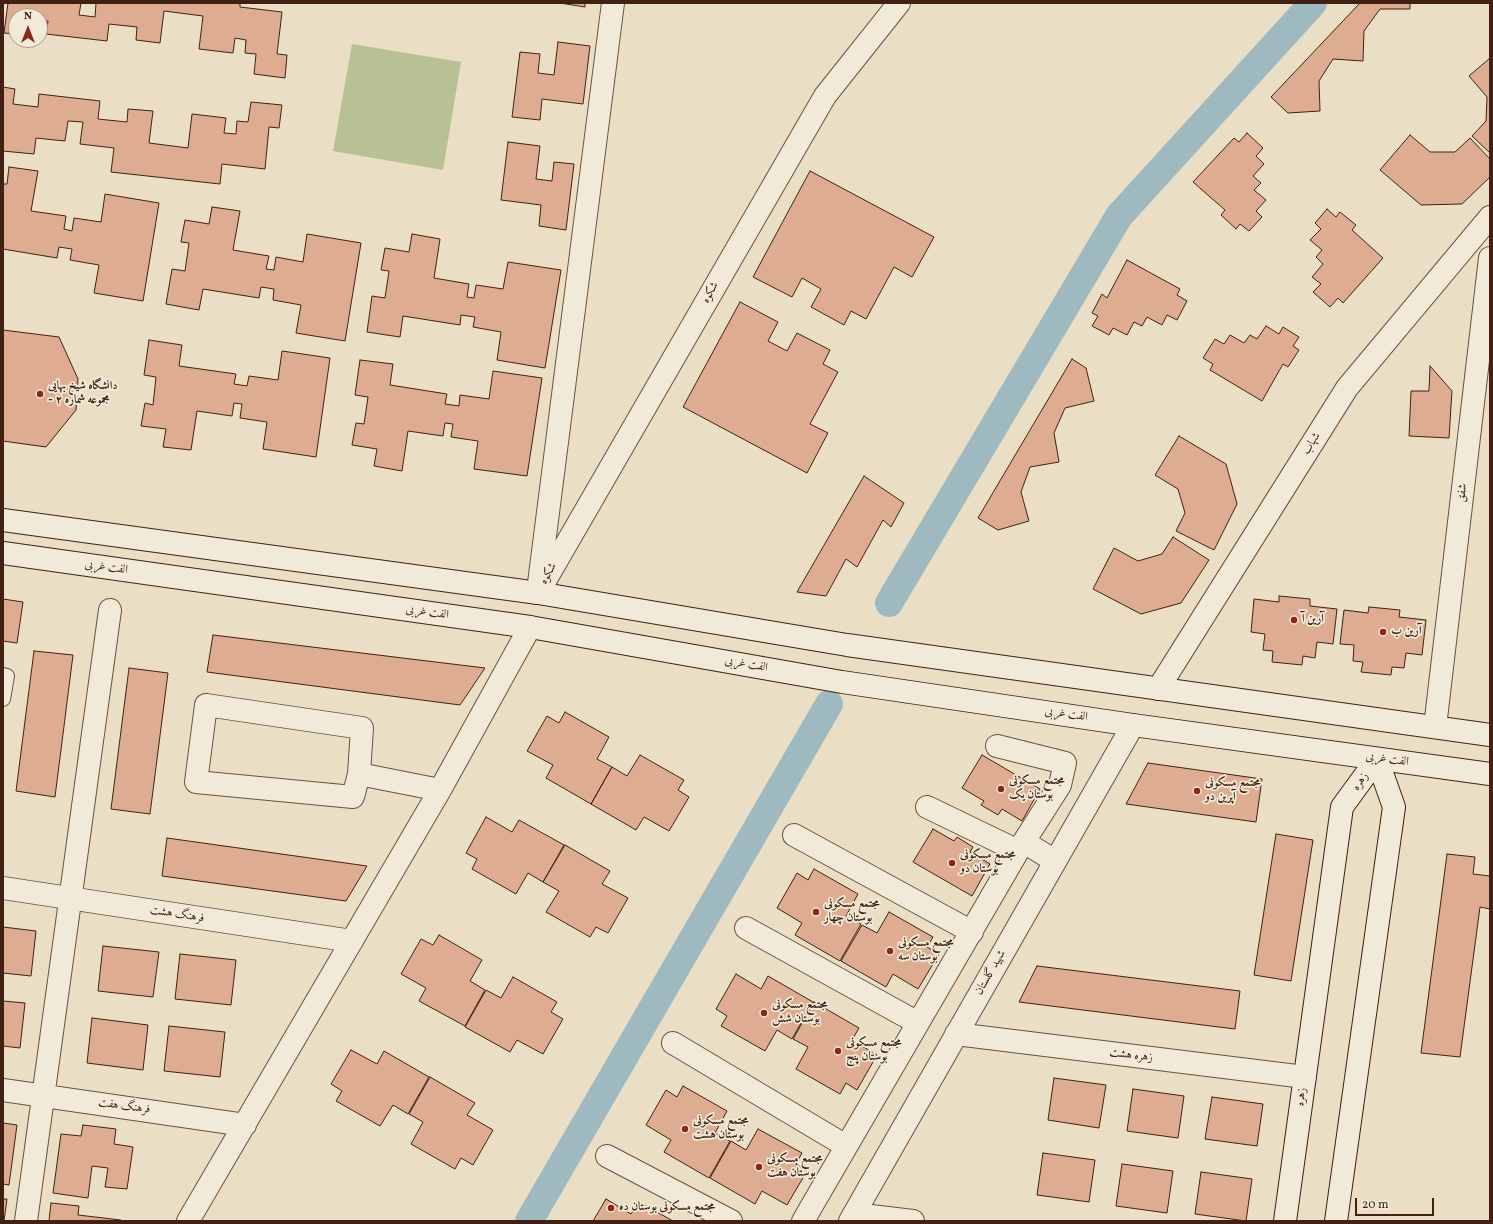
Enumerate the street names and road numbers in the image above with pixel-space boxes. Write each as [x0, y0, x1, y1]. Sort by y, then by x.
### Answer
street label: شکوه [699, 280, 723, 306]
street label: شهاب [1300, 430, 1324, 458]
street label: شفق [1455, 483, 1471, 503]
street label: الفت غربی [83, 558, 129, 578]
street label: شکوه [537, 561, 561, 587]
street label: الفت غربی [404, 603, 450, 623]
street label: الفت غربی [723, 654, 769, 676]
street label: الفت غربی [1043, 705, 1089, 725]
street label: الفت غربی [1364, 750, 1410, 770]
street label: زهره [1350, 770, 1372, 794]
street label: فرهنگ هشت [149, 904, 205, 926]
street label: شهید گلستان [972, 948, 1010, 998]
street label: زهره هشت [1108, 1046, 1154, 1066]
street label: زهره [1294, 1087, 1310, 1107]
street label: فرهنگ هفت [97, 1096, 151, 1118]

